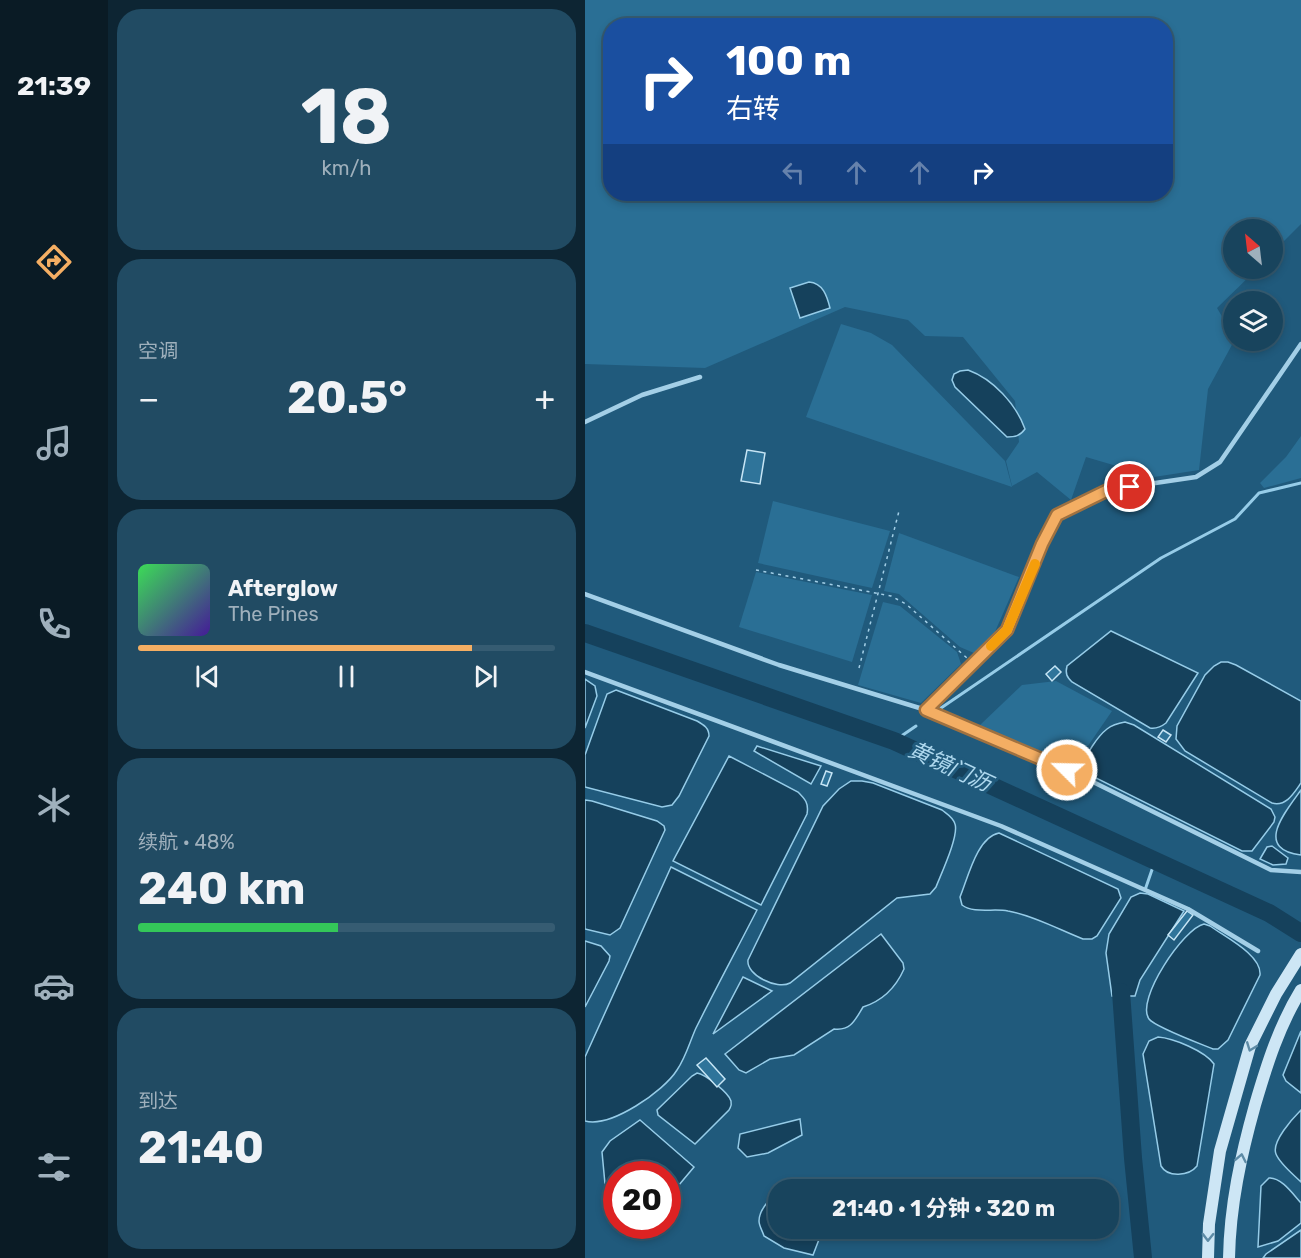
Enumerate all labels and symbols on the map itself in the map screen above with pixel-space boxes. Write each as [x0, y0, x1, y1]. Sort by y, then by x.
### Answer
north arrow [1223, 219, 1283, 279]
pin [1104, 461, 1155, 512]
water label: 黄镜门沥 [904, 736, 999, 799]
position arrow [1035, 738, 1099, 802]
one-way arrow [1245, 1041, 1258, 1052]
one-way arrow [1234, 1154, 1247, 1164]
speed limit sign: 20 [603, 1161, 681, 1239]
one-way arrow [1202, 1232, 1215, 1241]

